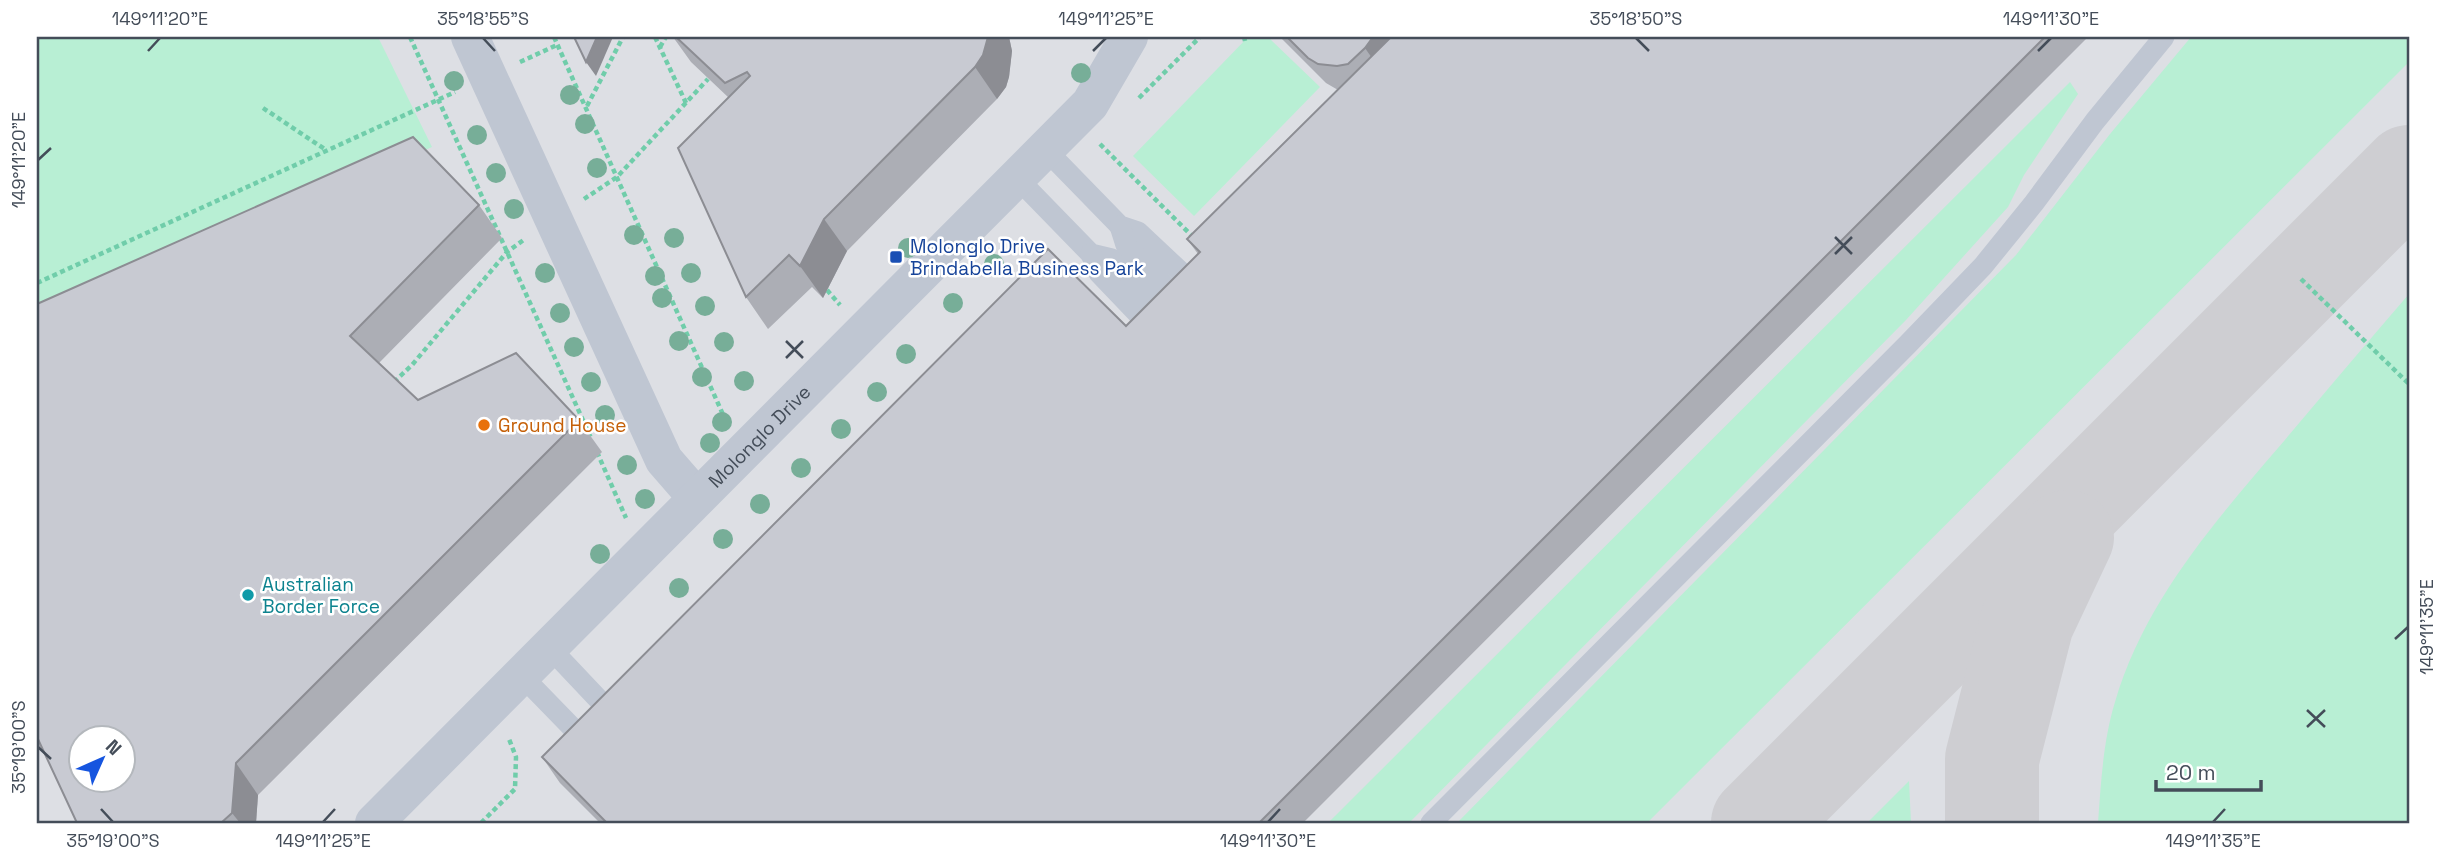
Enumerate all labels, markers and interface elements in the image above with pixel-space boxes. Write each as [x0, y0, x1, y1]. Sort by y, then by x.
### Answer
text: 149°11'20"E [112, 7, 208, 30]
text: 35°18'55"S [437, 7, 529, 30]
text: 149°11'25"E [1058, 7, 1154, 30]
text: 35°18'50"S [1590, 7, 1682, 30]
text: 149°11'30"E [2003, 7, 2099, 30]
text: 149°11'20"E [7, 112, 30, 208]
place label: Molonglo Drive Brindabella Business Park [910, 234, 1144, 281]
marker: Molonglo Drive Brindabella Business Park [888, 249, 904, 265]
street label: Molonglo Drive [703, 380, 816, 493]
place label: Ground House [498, 413, 627, 438]
marker: Ground House [476, 417, 492, 433]
place label: Australian Border Force [262, 572, 380, 619]
text: 149°11'35"E [2415, 579, 2438, 675]
marker: Australian Border Force [240, 587, 256, 603]
text: 35°19'00"S [7, 700, 30, 794]
north arrow [66, 724, 136, 794]
text: N [100, 734, 127, 761]
scale bar [2156, 748, 2260, 792]
text: 20 m [2166, 759, 2216, 786]
text: 35°19'00"S [66, 829, 160, 852]
text: 149°11'25"E [275, 829, 371, 852]
text: 149°11'30"E [1220, 829, 1316, 852]
text: 149°11'35"E [2165, 829, 2261, 852]

